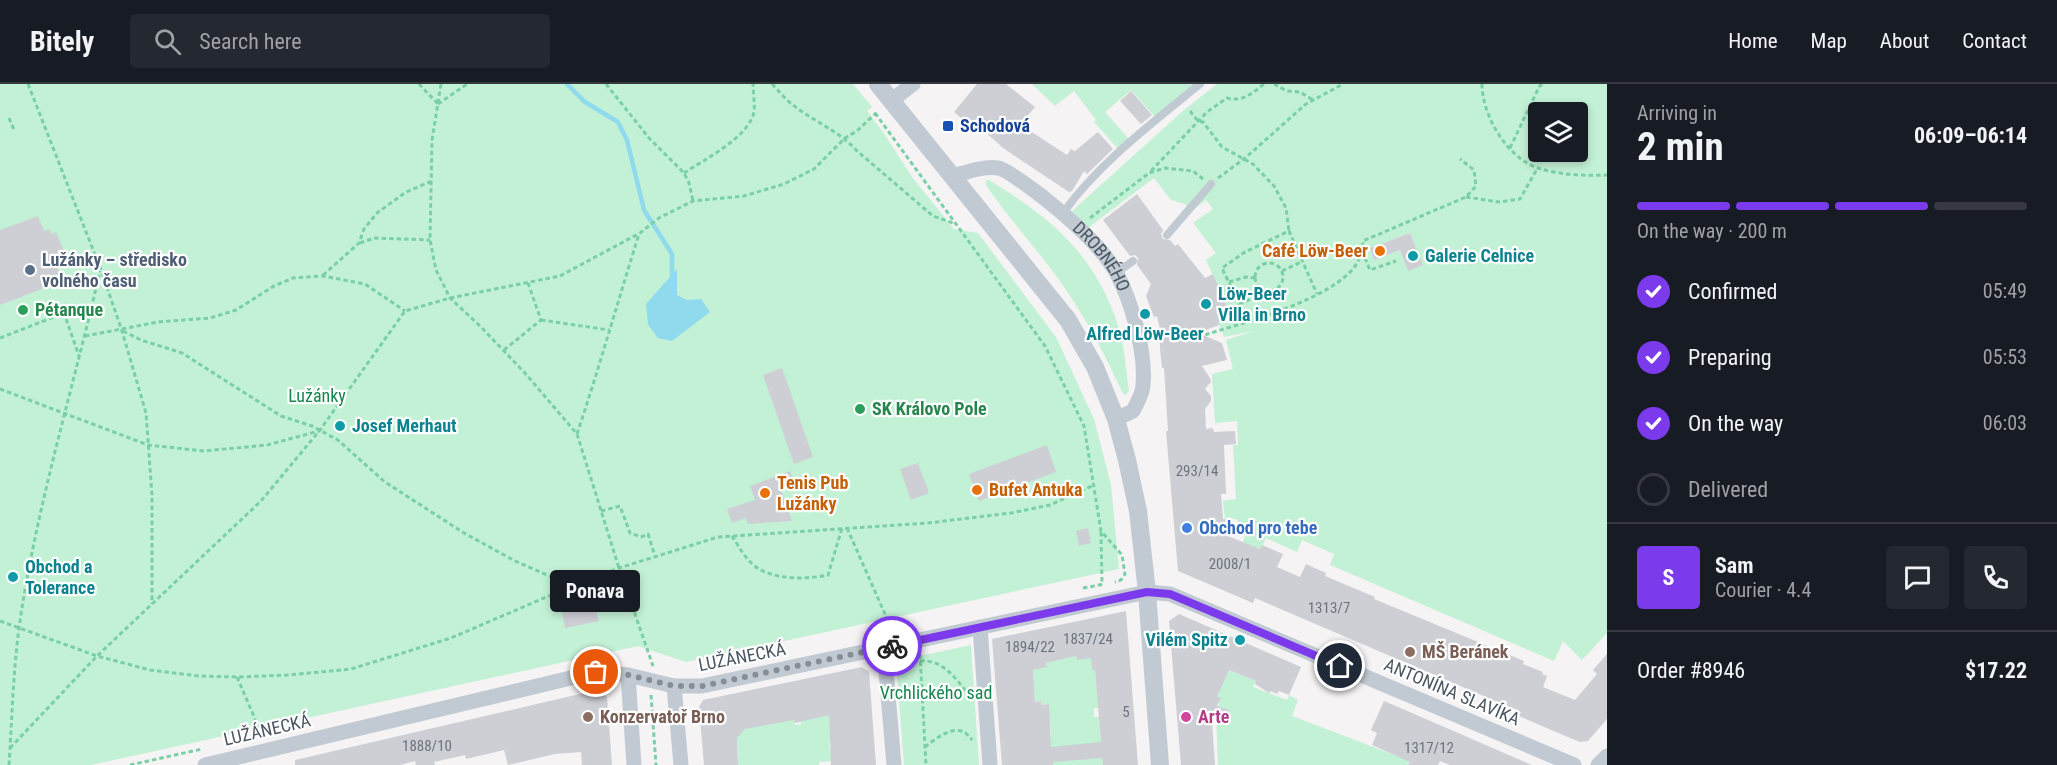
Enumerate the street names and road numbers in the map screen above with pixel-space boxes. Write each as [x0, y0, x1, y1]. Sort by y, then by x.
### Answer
street label: DROBNÉHO [1069, 217, 1135, 294]
street label: LUŽÁNECKÁ [696, 638, 788, 675]
street label: ANTONÍNA SLAVÍKA [1381, 654, 1524, 730]
street label: LUŽÁNECKÁ [221, 709, 313, 750]

